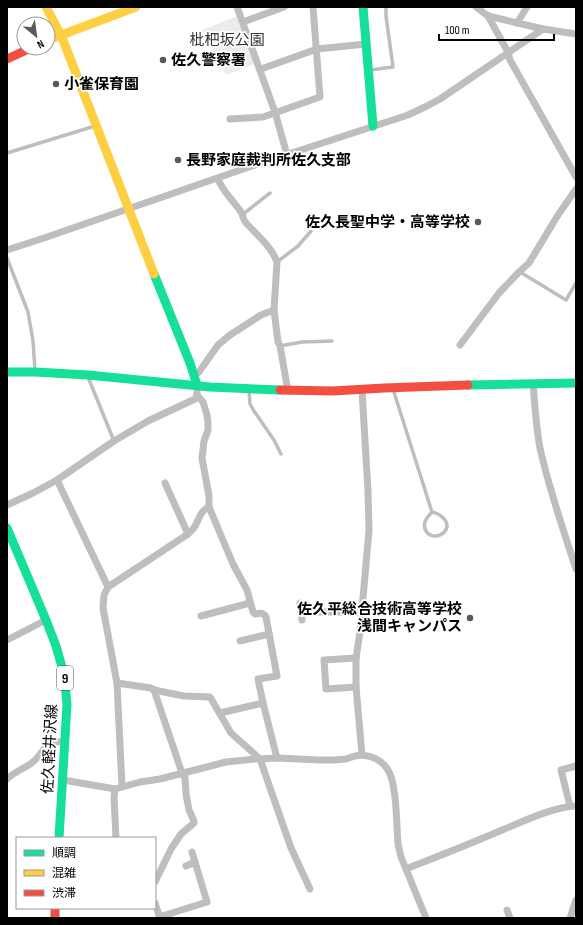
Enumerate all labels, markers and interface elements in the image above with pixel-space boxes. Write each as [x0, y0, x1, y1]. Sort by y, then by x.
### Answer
north arrow [16, 16, 56, 56]
scale bar [439, 16, 554, 42]
text: 100 m [445, 23, 470, 38]
park label: 枇杷坂公園 [189, 31, 265, 50]
text: N [35, 37, 46, 51]
place label: 佐久警察署 [171, 51, 246, 70]
marker: 佐久警察署 [158, 55, 168, 65]
place label: 小雀保育園 [64, 75, 139, 94]
marker: 小雀保育園 [51, 79, 61, 89]
place label: 長野家庭裁判所佐久支部 [186, 151, 351, 170]
marker: 長野家庭裁判所佐久支部 [173, 155, 183, 165]
place label: 佐久長聖中学・高等学校 [305, 213, 470, 232]
marker: 佐久長聖中学・高等学校 [473, 217, 483, 227]
place label: 佐久平総合技術高等学校 浅間キャンパス [297, 600, 462, 636]
marker: 佐久平総合技術高等学校 浅間キャンパス [465, 613, 475, 623]
road number: 9 [57, 666, 73, 690]
street label: 佐久軽井沢線 [38, 704, 62, 794]
legend [16, 837, 156, 909]
text: 順調 [52, 846, 76, 861]
text: 混雑 [52, 866, 76, 881]
text: 渋滞 [52, 886, 76, 901]

